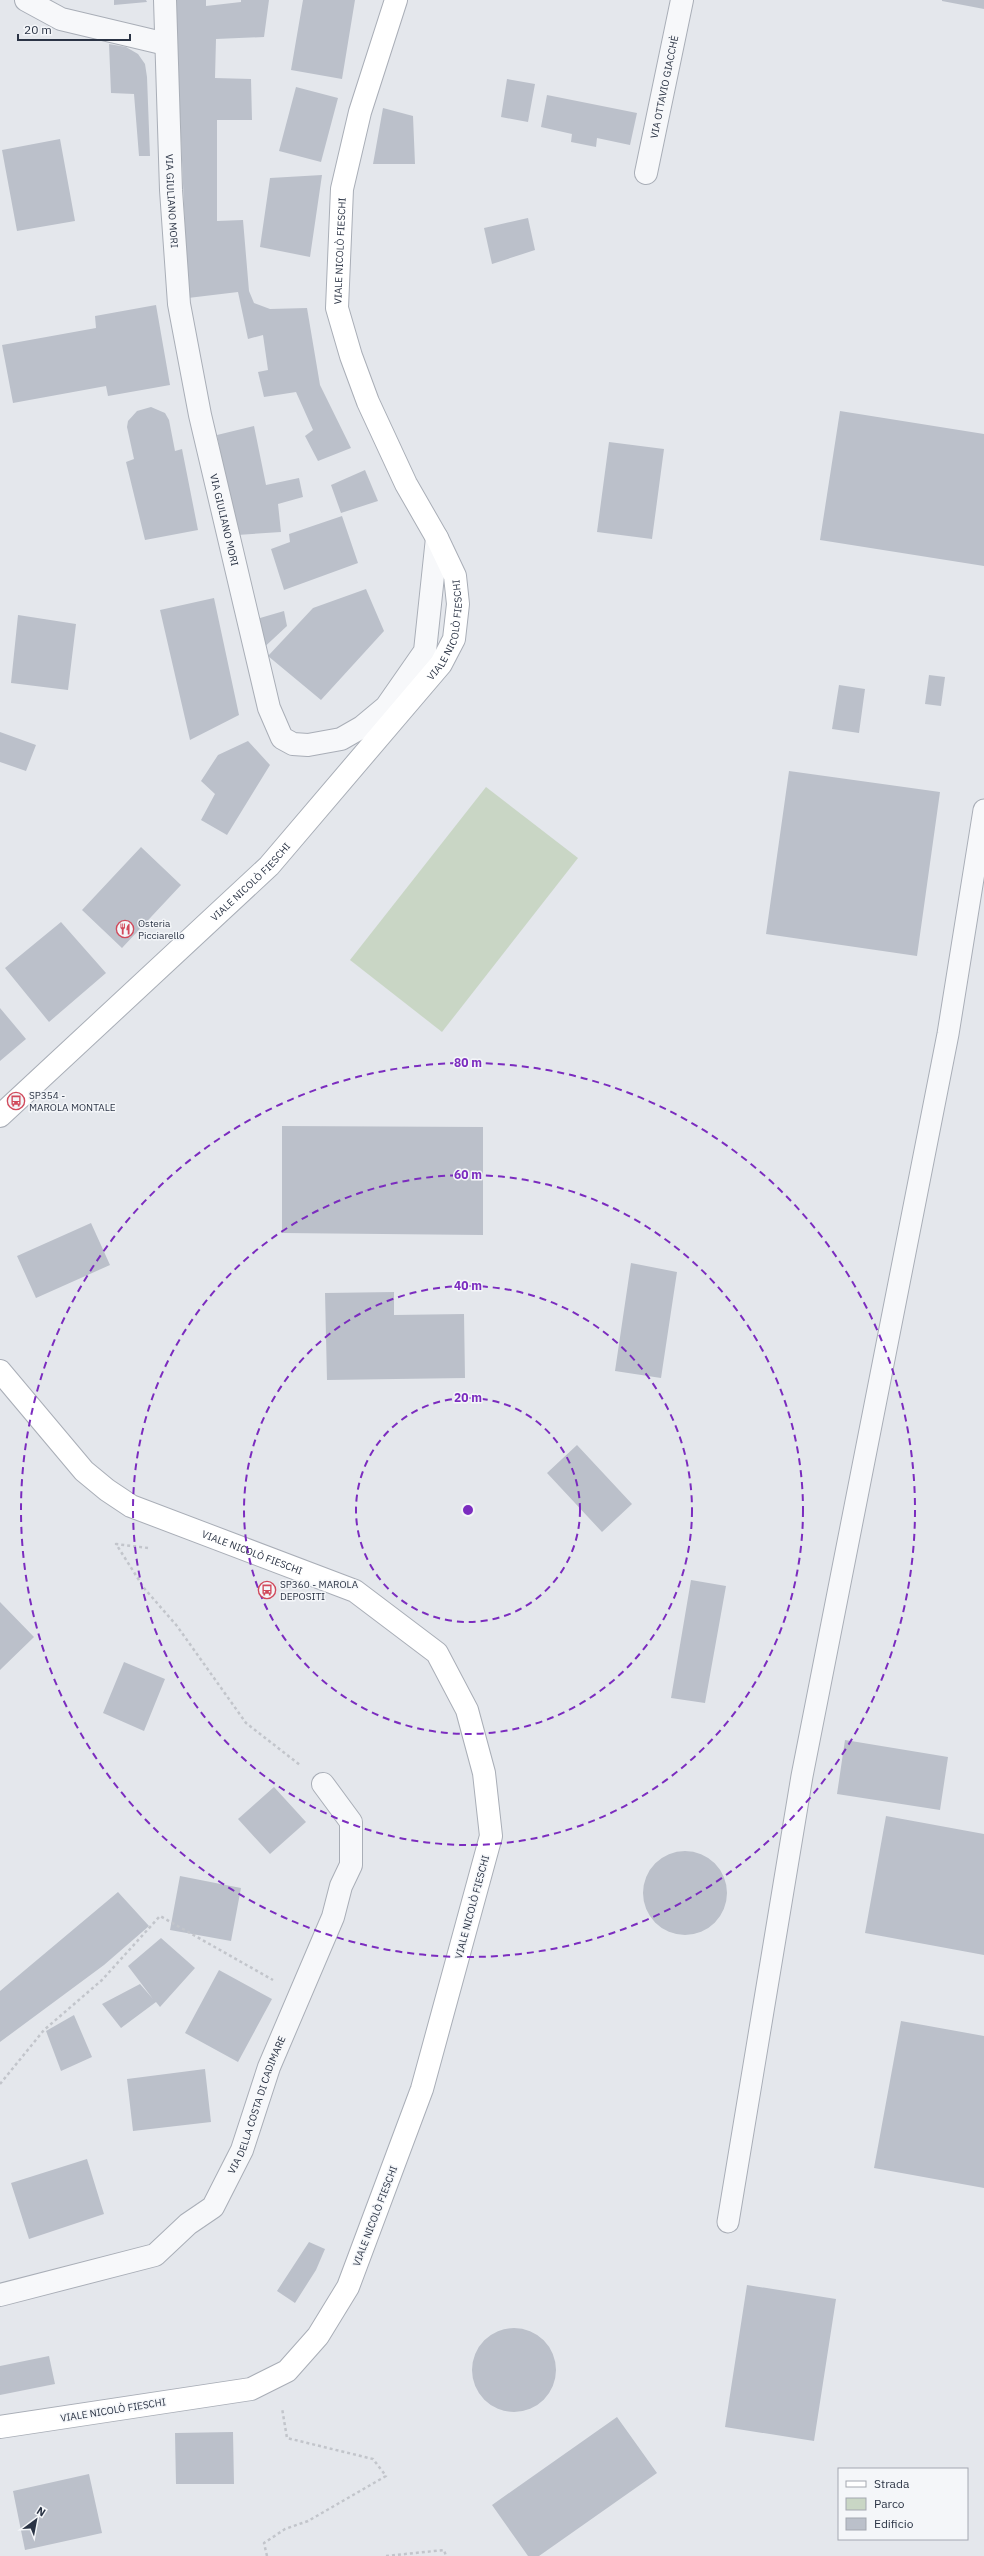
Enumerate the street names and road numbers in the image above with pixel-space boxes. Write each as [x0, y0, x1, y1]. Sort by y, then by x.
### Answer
street label: VIA OTTAVIO GIACCHÈ [647, 34, 681, 139]
street label: VIA GIULIANO MORI [163, 154, 182, 248]
street label: VIALE NICOLÒ FIESCHI [331, 197, 348, 304]
street label: VIA GIULIANO MORI [208, 472, 242, 567]
street label: VIALE NICOLÒ FIESCHI [424, 579, 465, 683]
street label: VIALE NICOLÒ FIESCHI [208, 840, 293, 924]
street label: VIALE NICOLÒ FIESCHI [200, 1527, 304, 1577]
street label: VIALE NICOLÒ FIESCHI [452, 1854, 492, 1960]
street label: VIA DELLA COSTA DI CADIMARE [225, 2034, 288, 2176]
street label: VIALE NICOLÒ FIESCHI [350, 2164, 400, 2268]
street label: VIALE NICOLÒ FIESCHI [59, 2395, 167, 2425]

